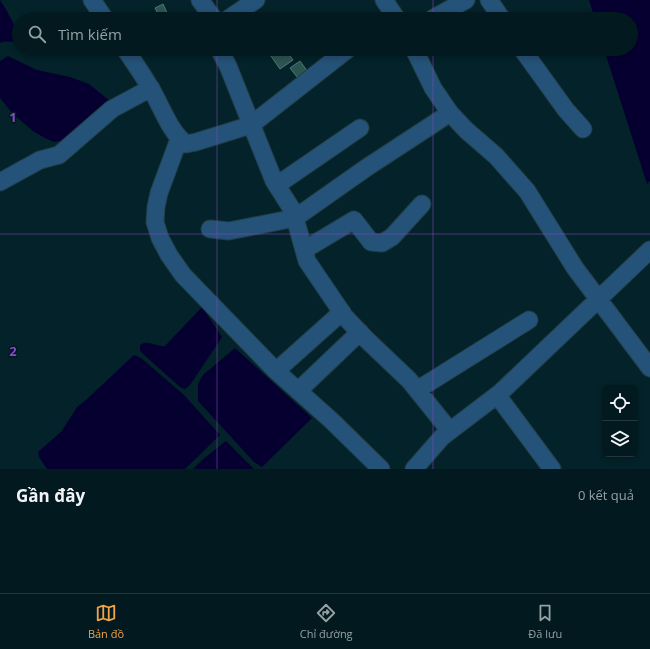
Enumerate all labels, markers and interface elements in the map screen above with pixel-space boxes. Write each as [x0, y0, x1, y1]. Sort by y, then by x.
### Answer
search box [12, 12, 638, 56]
icon: search [26, 23, 48, 45]
text: Tìm kiếm [58, 24, 122, 44]
text: 1 [9, 108, 17, 126]
text: 2 [9, 342, 17, 360]
map controls [602, 385, 638, 457]
button: locate [602, 385, 638, 421]
button: layers [602, 421, 638, 457]
text: Gần đây [16, 484, 85, 507]
text: 0 kết quả [578, 486, 634, 504]
tab: Bản đồ [88, 602, 124, 641]
tab: Chỉ đường [300, 602, 353, 641]
tab: Đã lưu [528, 602, 562, 641]

